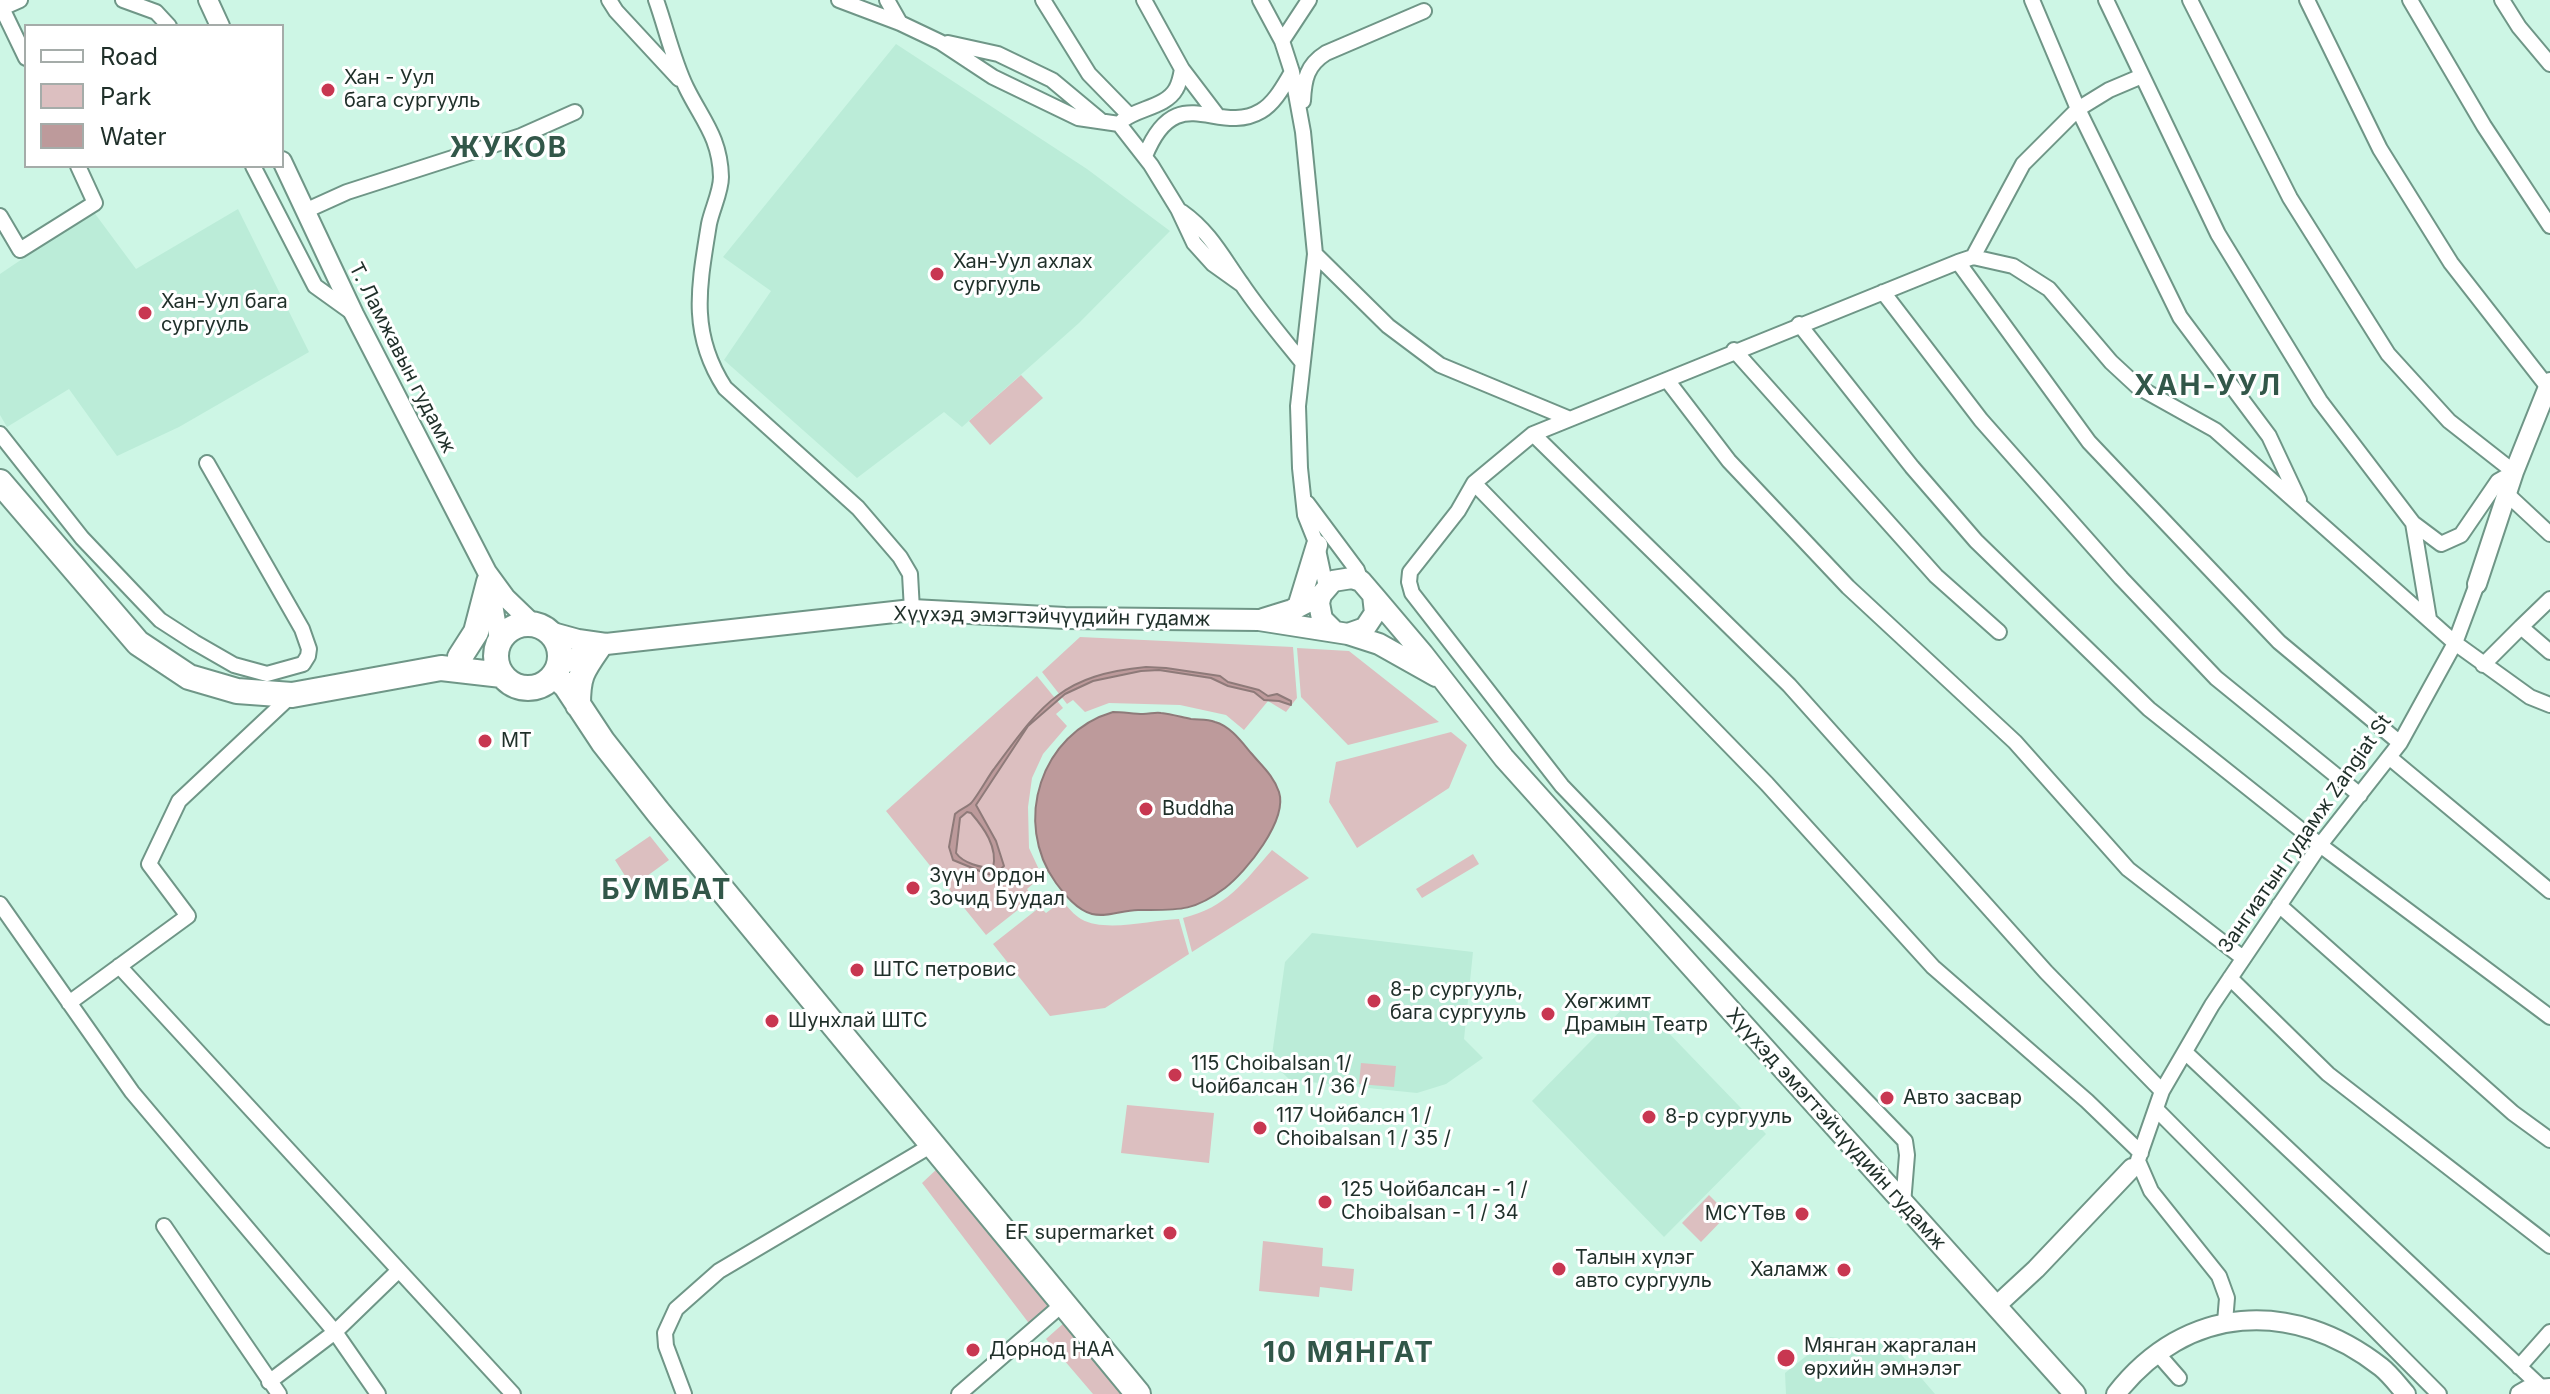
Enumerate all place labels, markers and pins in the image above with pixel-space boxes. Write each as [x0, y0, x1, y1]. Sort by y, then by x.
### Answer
place label: Хан - Уул бага сургууль [344, 66, 480, 113]
marker: Хан - Уул бага сургууль [319, 81, 337, 99]
place label: Хан-Уул ахлах сургууль [953, 250, 1093, 297]
marker: Хан-Уул ахлах сургууль [928, 265, 946, 283]
place label: Хан-Уул бага сургууль [161, 290, 288, 337]
marker: Хан-Уул бага сургууль [136, 304, 154, 322]
place label: MT [501, 729, 532, 753]
marker: MT [476, 732, 494, 750]
place label: Buddha [1162, 797, 1234, 821]
marker: Buddha [1137, 800, 1155, 818]
place label: Зүүн Ордон Зочид Буудал [929, 864, 1065, 911]
marker: Зүүн Ордон Зочид Буудал [904, 879, 922, 897]
place label: ШТС петровис [873, 958, 1017, 982]
marker: ШТС петровис [848, 961, 866, 979]
place label: 8-р сургууль, бага сургууль [1390, 978, 1526, 1025]
place label: Хөгжимт Драмын Театр [1564, 990, 1708, 1037]
marker: 8-р сургууль, бага сургууль [1365, 992, 1383, 1010]
marker: Хөгжимт Драмын Театр [1539, 1005, 1557, 1023]
place label: Шунхлай ШТС [788, 1009, 927, 1033]
marker: Шунхлай ШТС [763, 1012, 781, 1030]
place label: 115 Choibalsan 1/ Чойбалсан 1 / 36 / [1191, 1052, 1368, 1099]
marker: 115 Choibalsan 1/ Чойбалсан 1 / 36 / [1166, 1066, 1184, 1084]
place label: Авто засвар [1903, 1086, 2022, 1110]
marker: Авто засвар [1878, 1089, 1896, 1107]
place label: 117 Чойбалсн 1 / Choibalsan 1 / 35 / [1276, 1104, 1451, 1151]
place label: 8-р сургууль [1665, 1105, 1792, 1129]
marker: 8-р сургууль [1640, 1108, 1658, 1126]
marker: 117 Чойбалсн 1 / Choibalsan 1 / 35 / [1251, 1119, 1269, 1137]
place label: 125 Чойбалсан - 1 / Choibalsan - 1 / 34 [1341, 1178, 1528, 1225]
marker: 125 Чойбалсан - 1 / Choibalsan - 1 / 34 [1316, 1193, 1334, 1211]
place label: МСҮТөв [1705, 1202, 1786, 1226]
marker: МСҮТөв [1793, 1205, 1811, 1223]
place label: EF supermarket [1005, 1221, 1154, 1245]
marker: EF supermarket [1161, 1224, 1179, 1242]
place label: Талын хүлэг авто сургууль [1575, 1246, 1712, 1293]
place label: Халамж [1750, 1258, 1828, 1282]
marker: Талын хүлэг авто сургууль [1550, 1260, 1568, 1278]
marker: Халамж [1835, 1261, 1853, 1279]
place label: Мянган жаргалан өрхийн эмнэлэг [1804, 1334, 1977, 1381]
place label: Дорнод НАА [989, 1338, 1114, 1362]
marker: Дорнод НАА [964, 1341, 982, 1359]
marker: Мянган жаргалан өрхийн эмнэлэг [1775, 1347, 1797, 1369]

